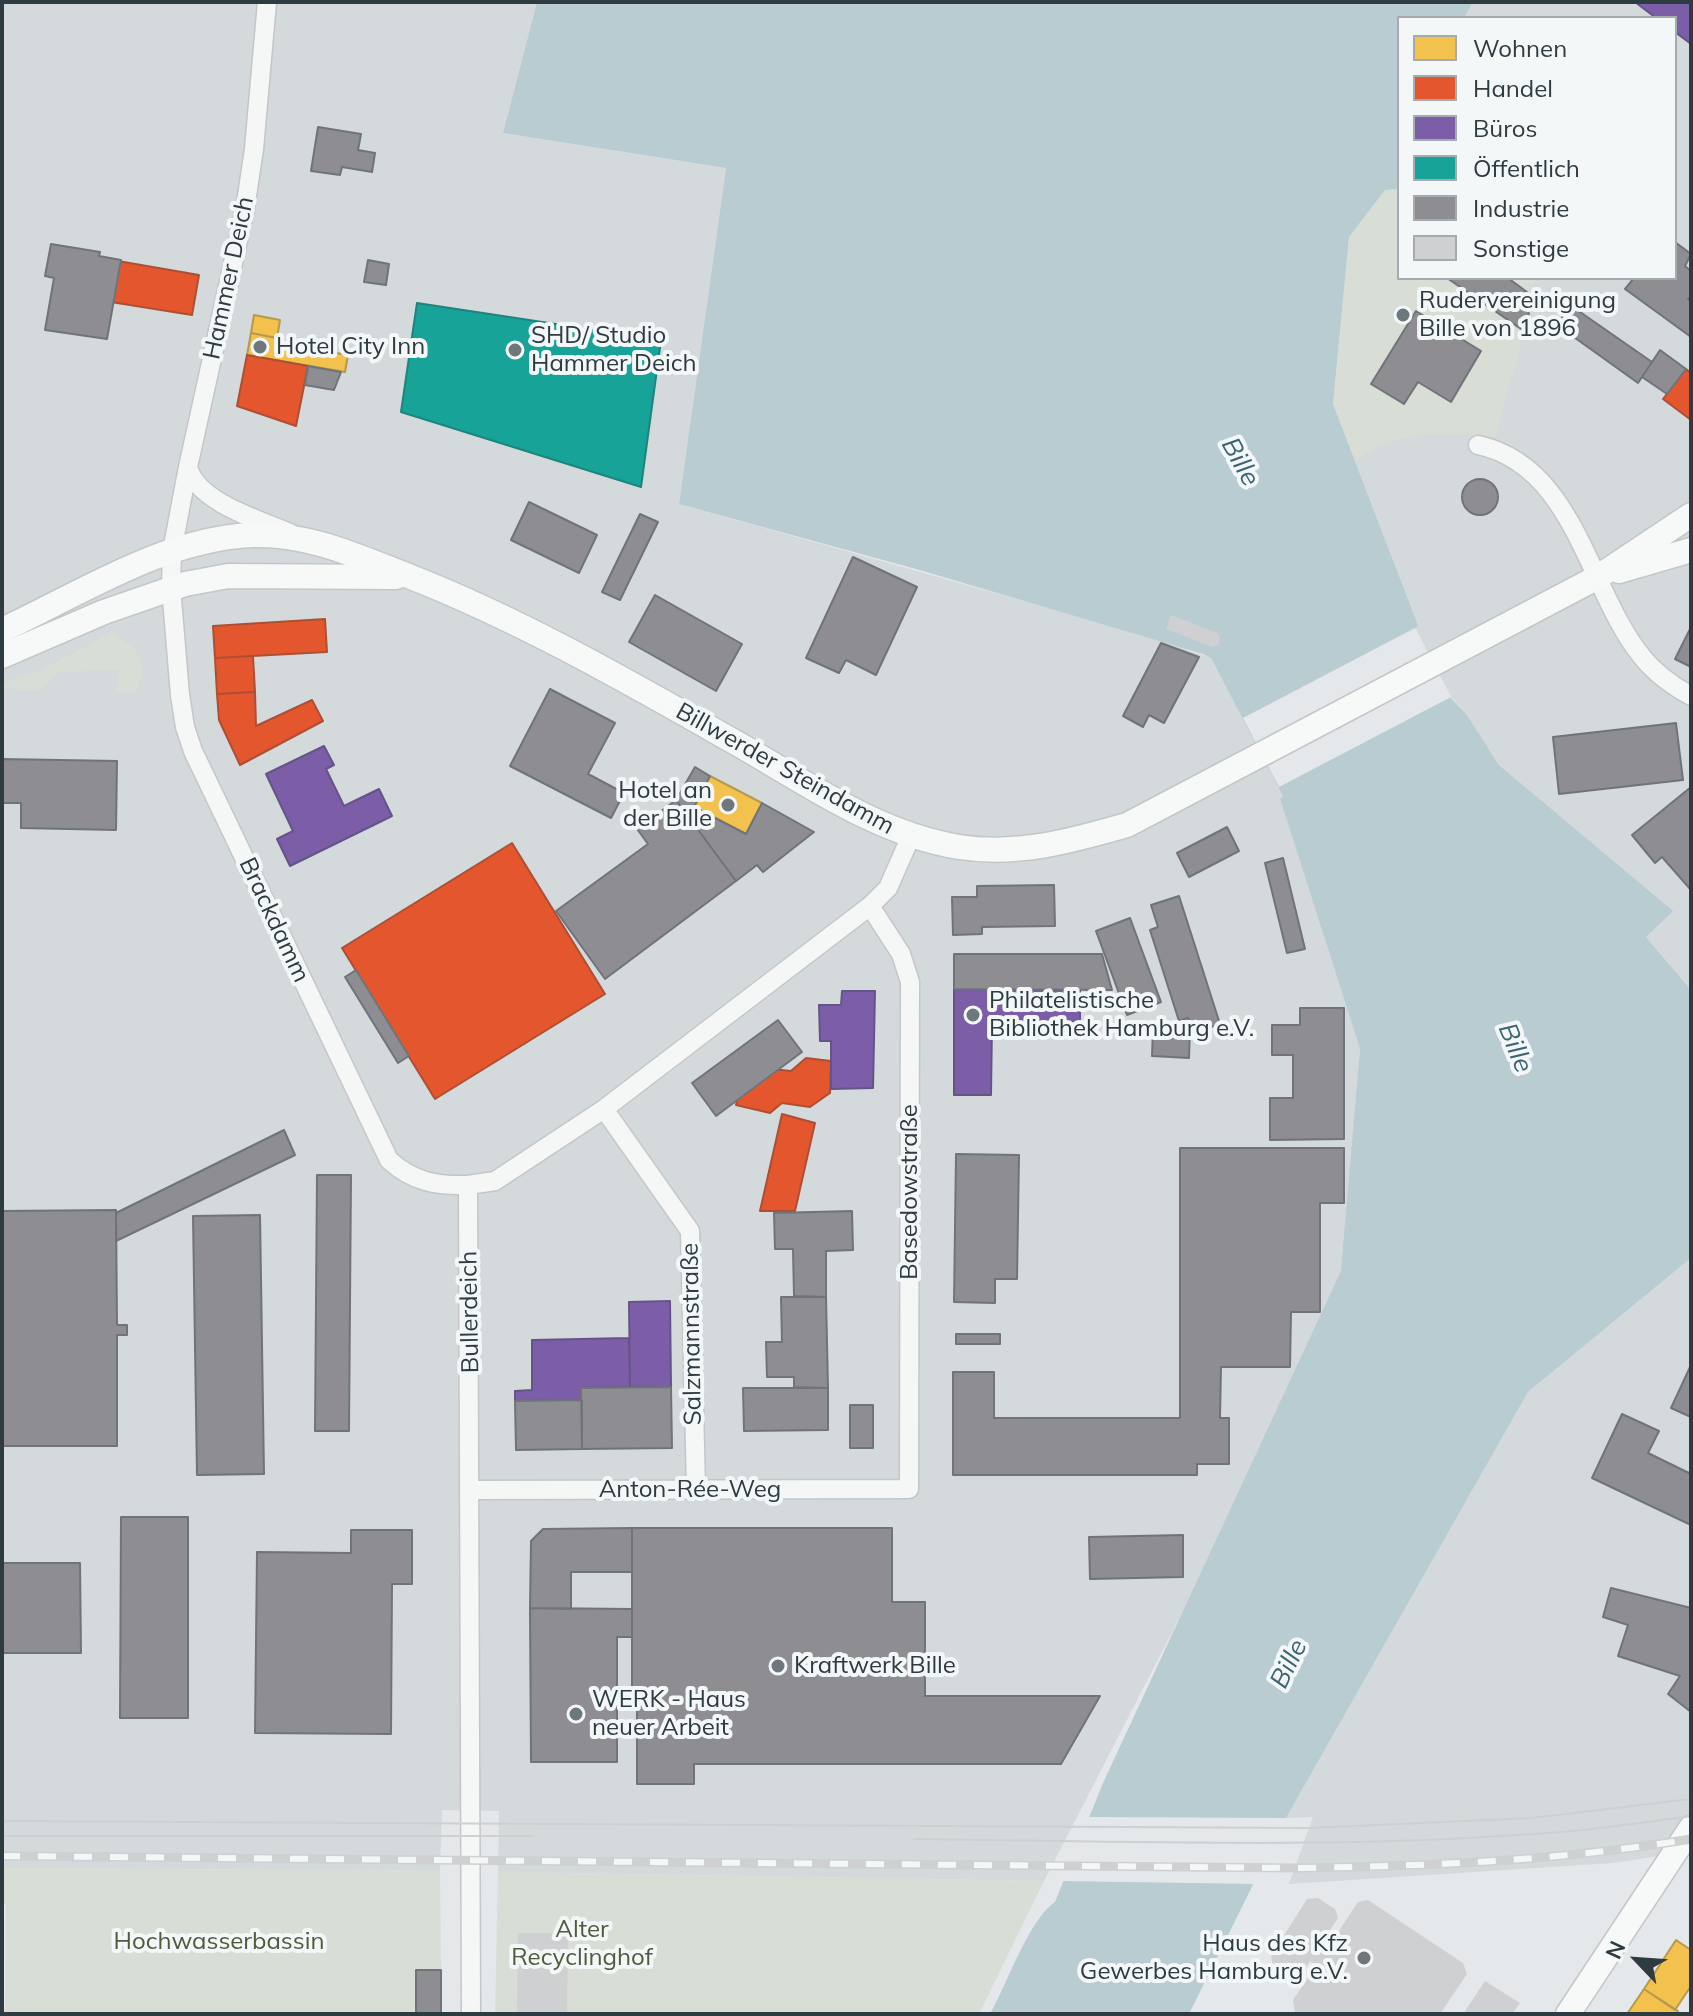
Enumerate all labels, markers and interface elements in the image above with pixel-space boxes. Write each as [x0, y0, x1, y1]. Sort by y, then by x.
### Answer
legend [1397, 16, 1677, 280]
text: Wohnen [1473, 33, 1567, 63]
text: Handel [1473, 73, 1553, 103]
text: Büros [1473, 113, 1537, 143]
text: Öffentlich [1473, 153, 1580, 183]
text: Industrie [1473, 193, 1569, 223]
street label: Hammer Deich [198, 194, 260, 362]
text: Sonstige [1473, 233, 1569, 263]
place label: Rudervereinigung Bille von 1896 [1419, 287, 1616, 343]
marker: Rudervereinigung Bille von 1896 [1394, 306, 1412, 324]
place label: SHD/ Studio Hammer Deich [531, 322, 697, 378]
place label: Hotel City Inn [276, 333, 425, 361]
marker: Hotel City Inn [251, 338, 269, 356]
marker: SHD/ Studio Hammer Deich [506, 341, 524, 359]
water label: Bille [1214, 432, 1266, 492]
street label: Billwerder Steindamm [671, 697, 899, 841]
place label: Hotel an der Bille [618, 777, 712, 833]
marker: Hotel an der Bille [719, 796, 737, 814]
street label: Brackdamm [233, 853, 315, 987]
place label: Philatelistische Bibliothek Hamburg e.V. [989, 987, 1254, 1043]
marker: Philatelistische Bibliothek Hamburg e.V. [964, 1006, 982, 1024]
water label: Bille [1491, 1019, 1539, 1077]
street label: Basedowstraße [896, 1104, 924, 1280]
street label: Salzmannstraße [676, 1242, 708, 1426]
street label: Bullerdeich [455, 1251, 485, 1373]
street label: Anton-Rée-Weg [599, 1476, 781, 1504]
water label: Bille [1264, 1635, 1314, 1693]
place label: Kraftwerk Bille [794, 1652, 956, 1680]
marker: Kraftwerk Bille [769, 1657, 787, 1675]
place label: WERK - Haus neuer Arbeit [592, 1686, 746, 1742]
marker: WERK - Haus neuer Arbeit [567, 1705, 585, 1723]
park label: Alter Recyclinghof [511, 1916, 653, 1972]
north arrow [1597, 1920, 1677, 2000]
park label: Hochwasserbassin [114, 1928, 324, 1956]
place label: Haus des Kfz Gewerbes Hamburg e.V. [1080, 1930, 1348, 1986]
text: N [1599, 1936, 1631, 1963]
marker: Haus des Kfz Gewerbes Hamburg e.V. [1355, 1949, 1373, 1967]

